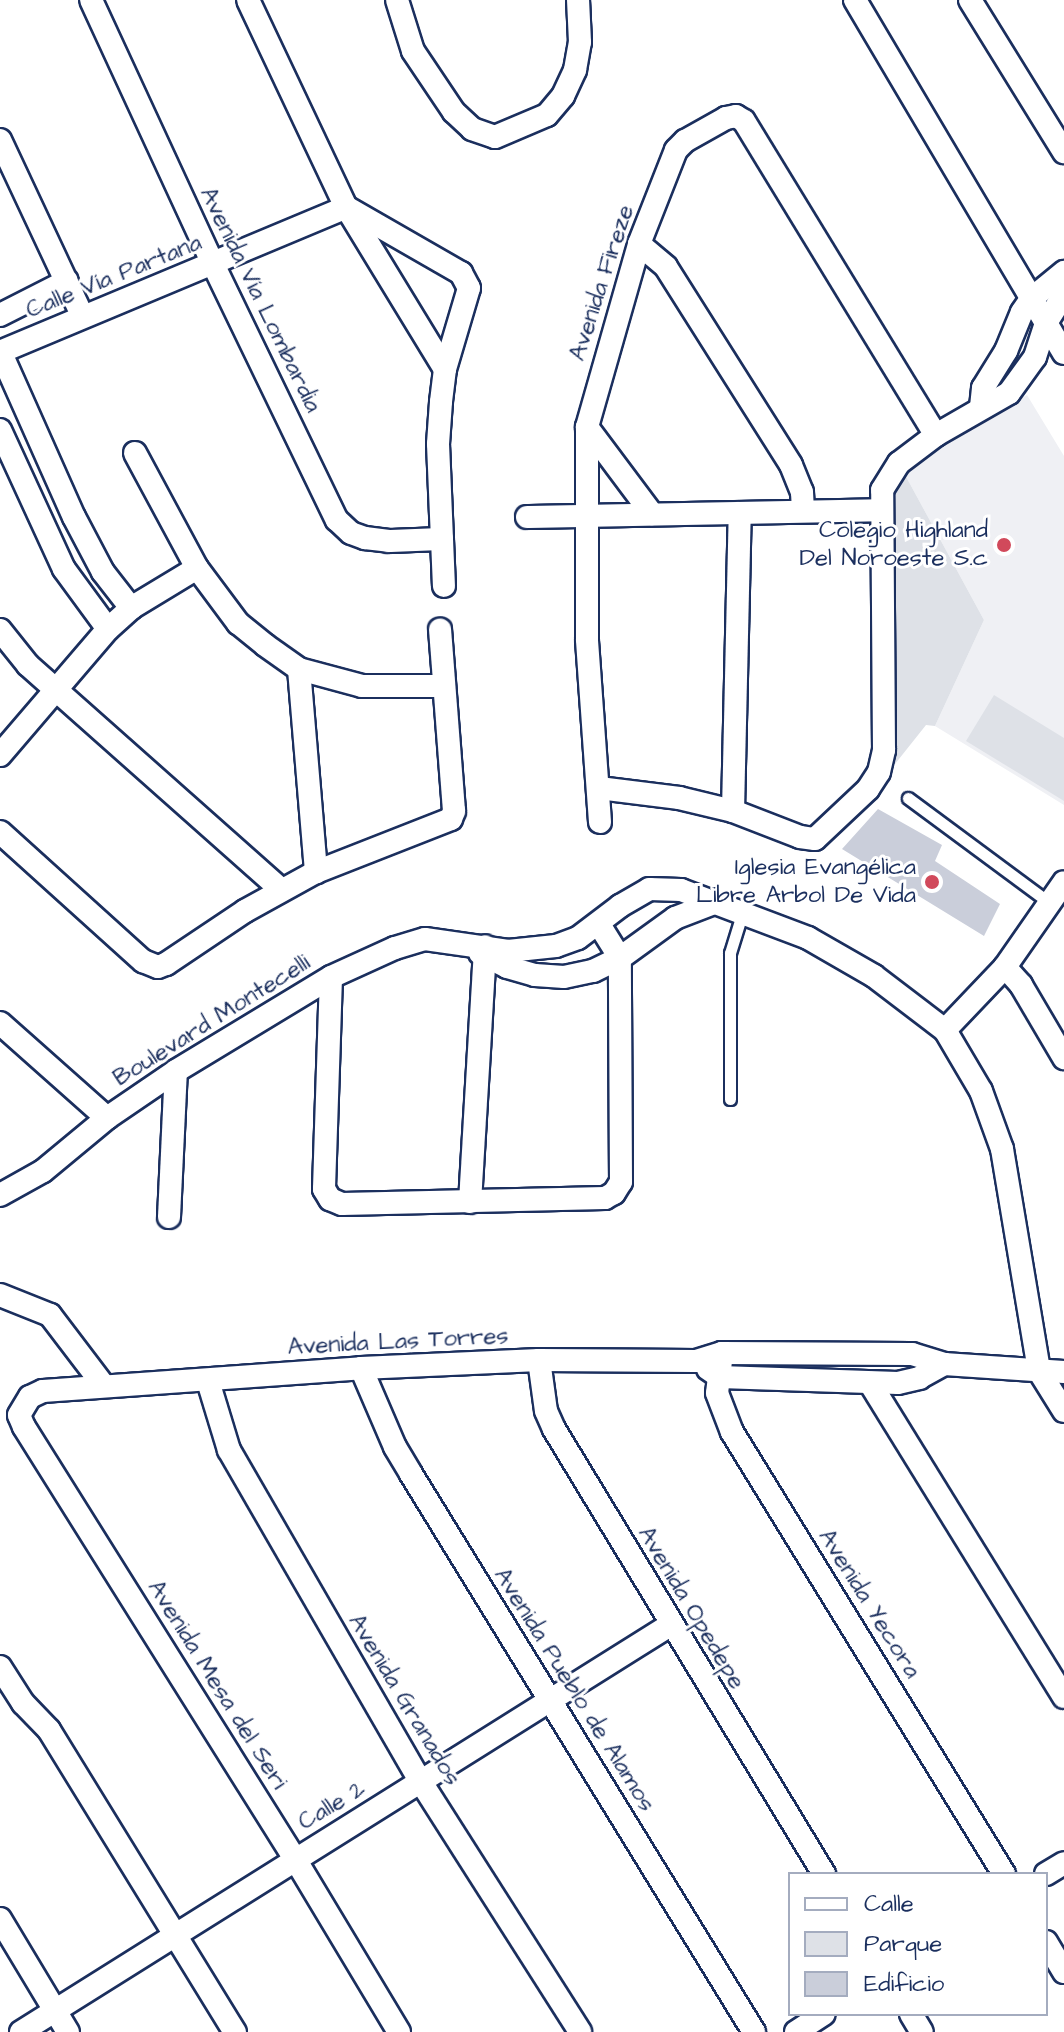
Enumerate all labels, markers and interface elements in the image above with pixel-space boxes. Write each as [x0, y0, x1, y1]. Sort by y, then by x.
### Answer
street label: Avenida Vía Lombardia [193, 183, 327, 417]
street label: Avenida Fireze [563, 202, 641, 364]
street label: Calle Vía Partana [22, 229, 206, 325]
place label: Colegio Highland Del Noroeste S.c [799, 517, 988, 573]
marker: Colegio Highland Del Noroeste S.c [995, 536, 1013, 554]
place label: Iglesia Evangélica Libre Arbol De Vida [696, 854, 916, 910]
marker: Iglesia Evangélica Libre Arbol De Vida [923, 873, 941, 891]
street label: Boulevard Montecelli [108, 949, 316, 1093]
street label: Avenida Las Torres [287, 1322, 509, 1362]
street label: Avenida Opedepe [631, 1521, 751, 1695]
street label: Avenida Yecora [812, 1524, 926, 1684]
street label: Avenida Pueblo de Alamos [487, 1563, 661, 1817]
street label: Avenida Mesa del Seri [141, 1575, 293, 1795]
street label: Avenida Granados [342, 1609, 466, 1791]
street label: Calle 2 [293, 1775, 371, 1837]
legend [788, 1872, 1048, 2016]
text: Calle [864, 1887, 914, 1921]
text: Parque [864, 1927, 942, 1961]
text: Edificio [864, 1967, 944, 2001]

